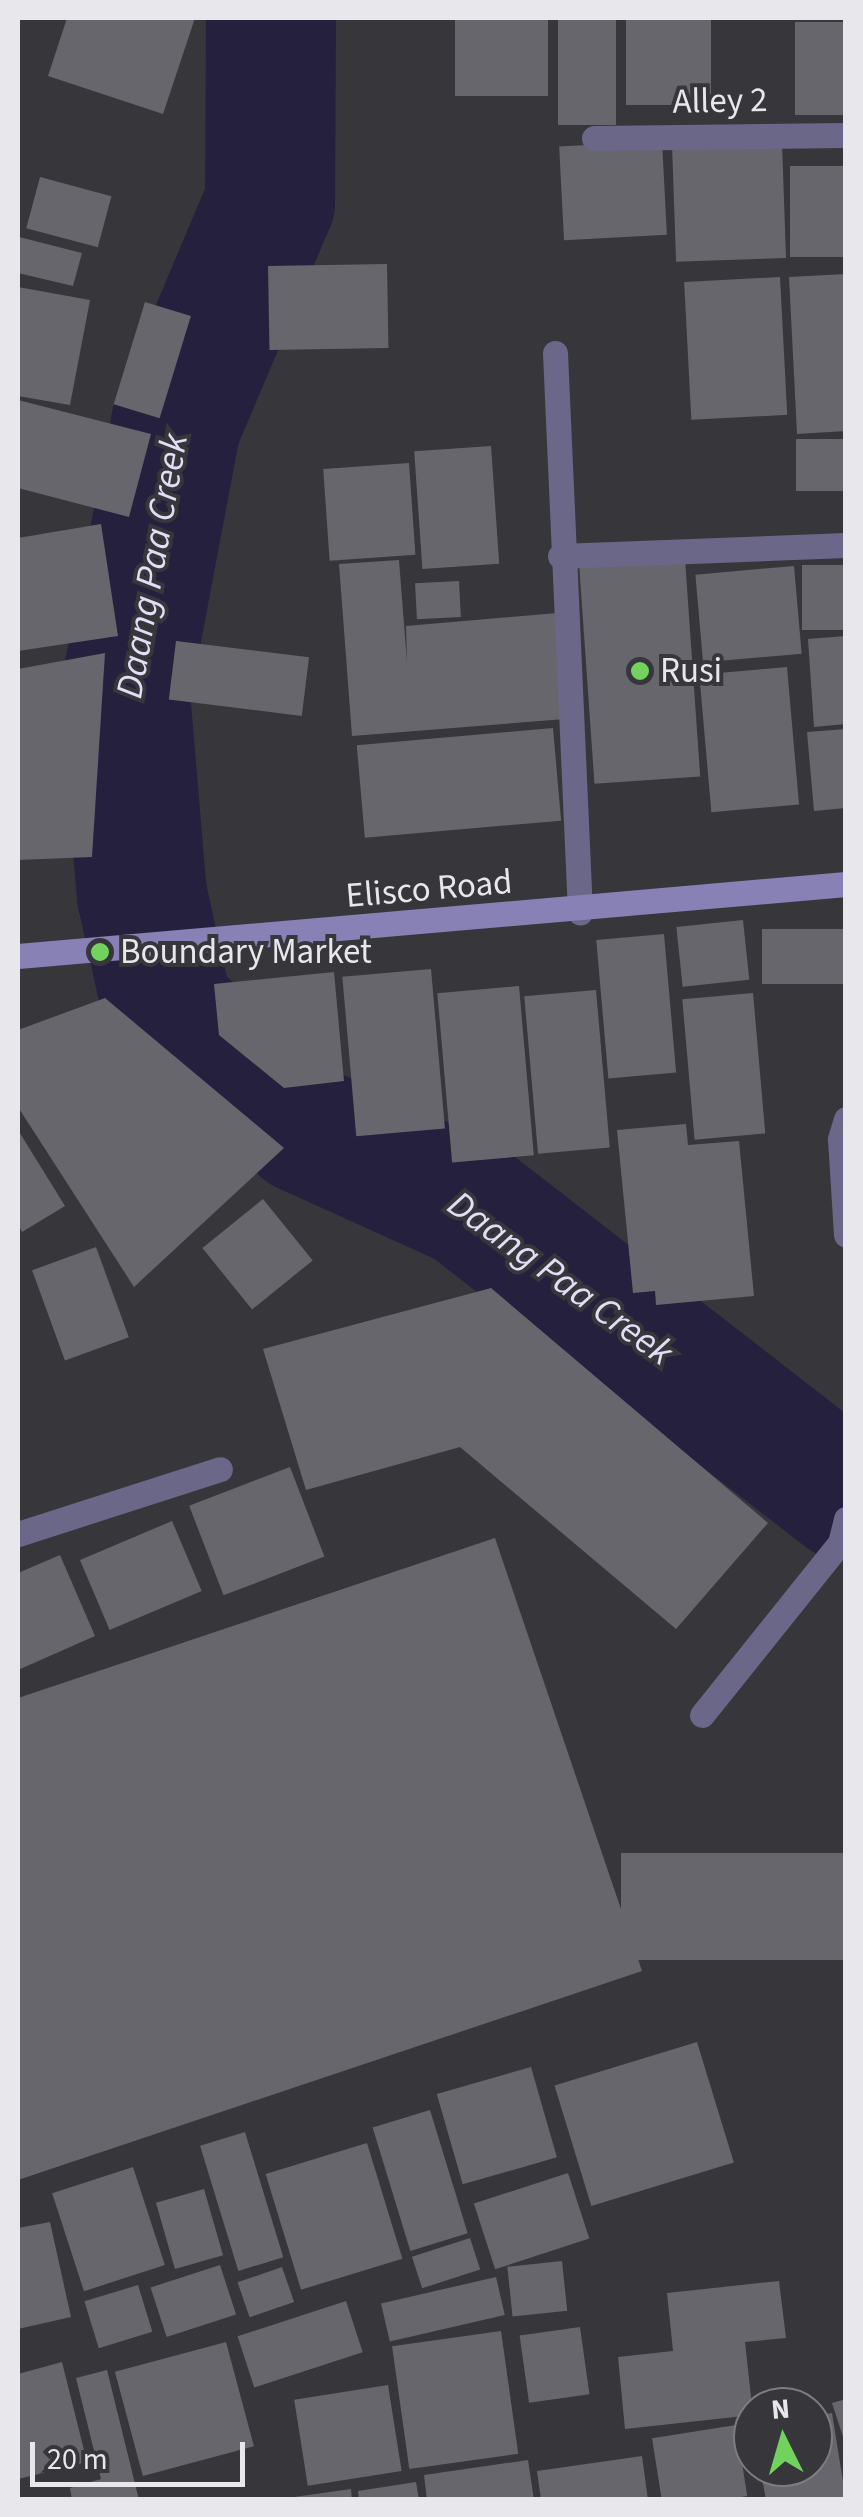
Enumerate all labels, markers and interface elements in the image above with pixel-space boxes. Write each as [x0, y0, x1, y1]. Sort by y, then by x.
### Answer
street label: Alley 2 [672, 79, 768, 123]
water label: Daang Paa Creek [107, 430, 199, 702]
place label: Rusi [660, 650, 722, 692]
marker: Rusi [629, 660, 651, 682]
street label: Elisco Road [344, 861, 514, 917]
place label: Boundary Market [120, 931, 372, 973]
marker: Boundary Market [89, 941, 111, 963]
water label: Daang Paa Creek [438, 1182, 682, 1376]
north arrow [733, 2387, 833, 2487]
text: N [770, 2388, 792, 2430]
scale bar [35, 2422, 250, 2484]
text: 20 m [47, 2438, 108, 2481]

